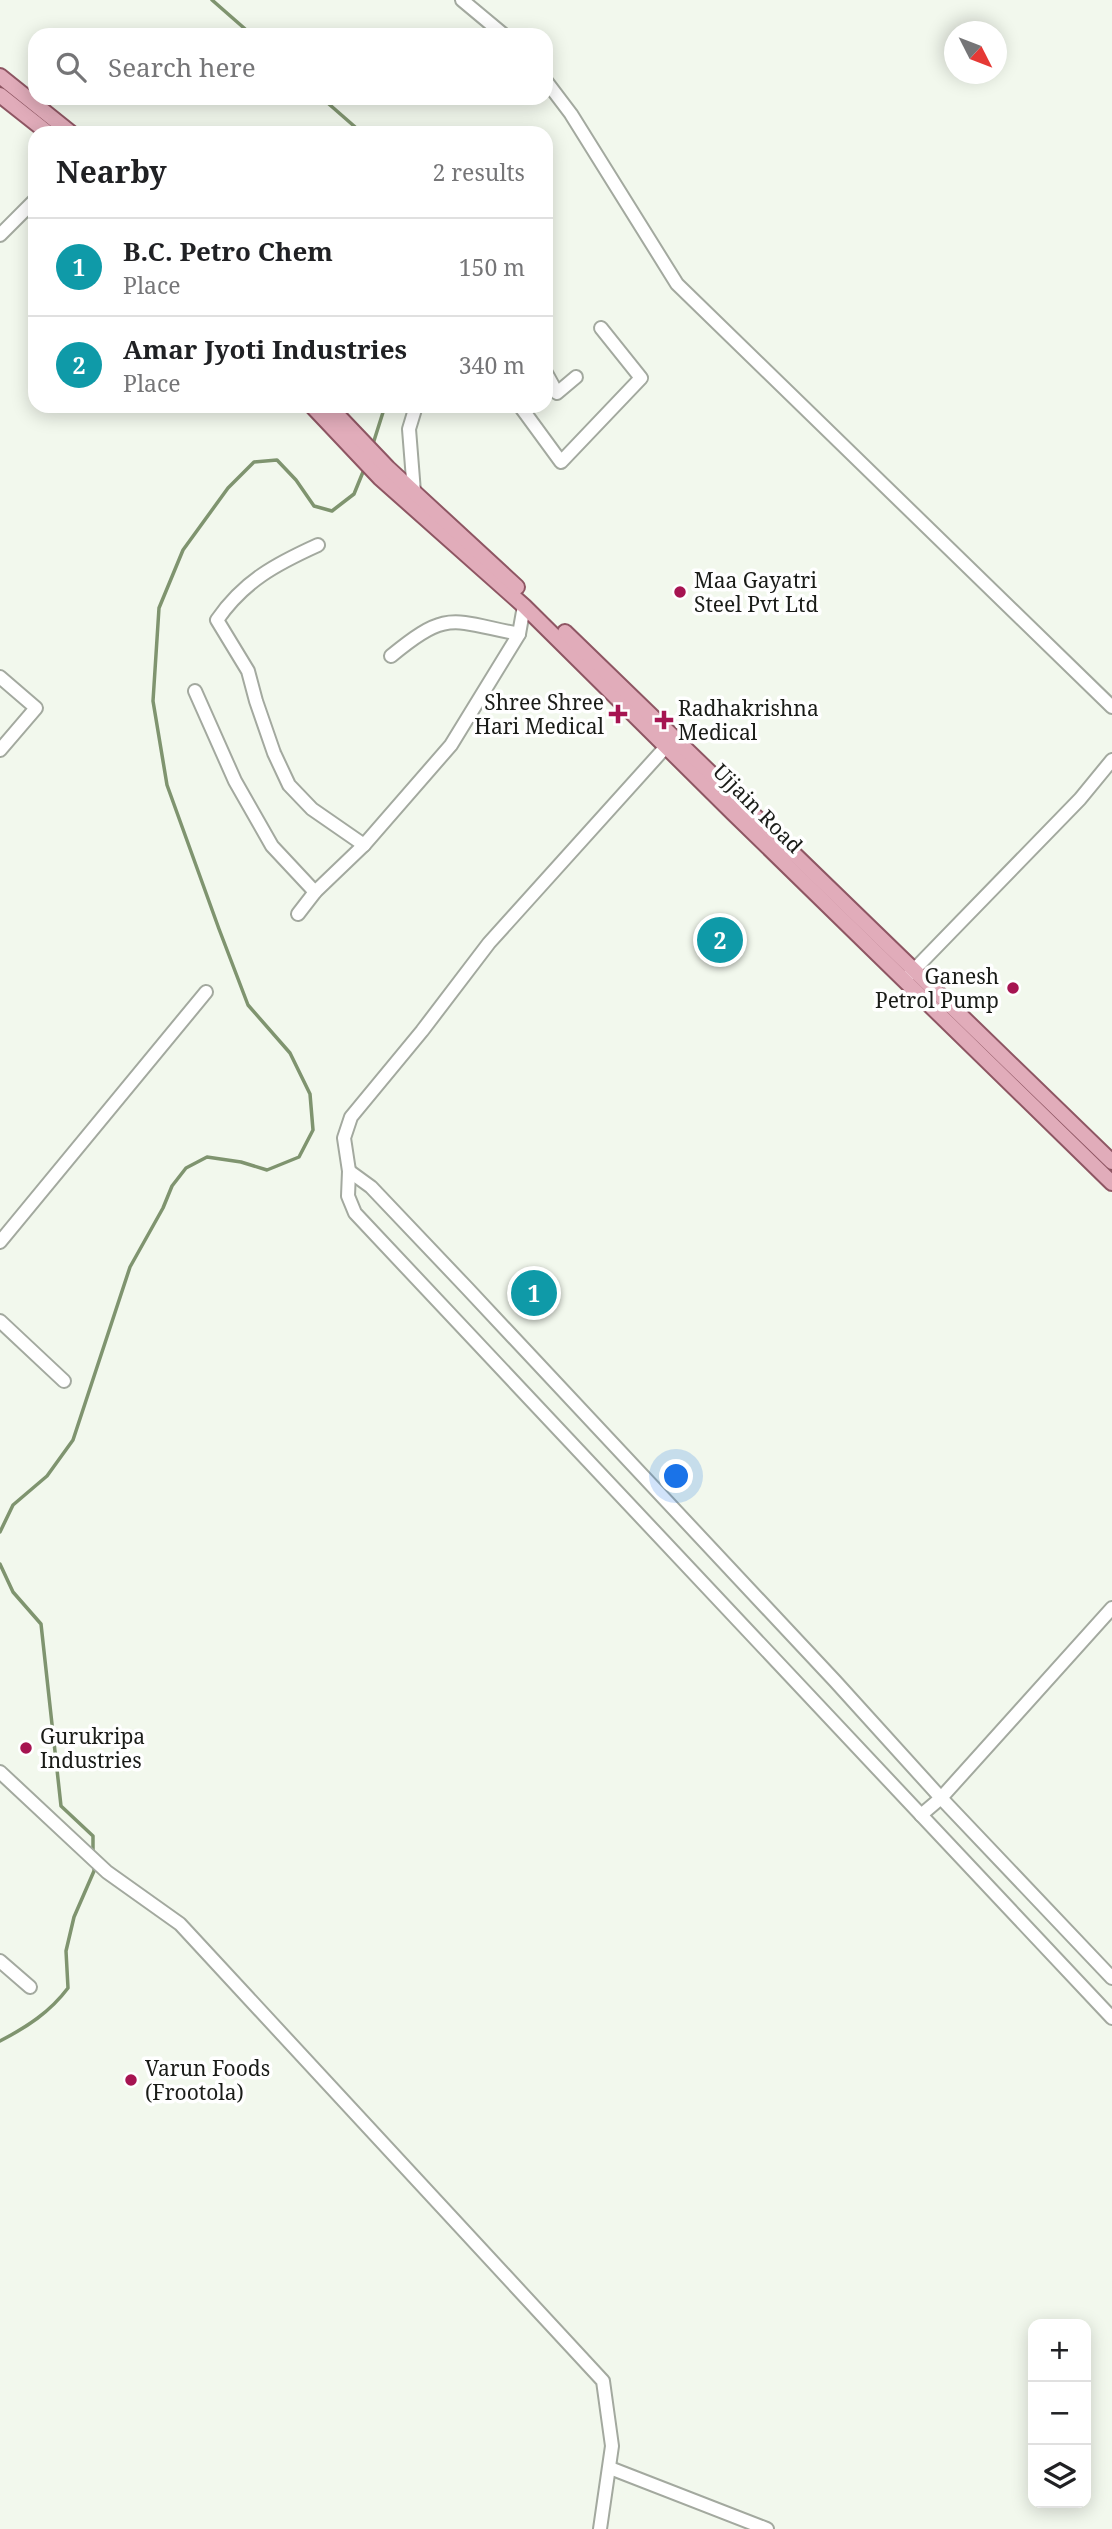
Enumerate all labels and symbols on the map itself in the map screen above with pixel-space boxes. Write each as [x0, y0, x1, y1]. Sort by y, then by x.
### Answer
north arrow [944, 21, 1007, 84]
place label: Maa Gayatri Steel Pvt Ltd [694, 566, 818, 618]
marker: Maa Gayatri Steel Pvt Ltd [672, 584, 688, 600]
place label: Shree Shree Hari Medical [474, 688, 604, 740]
place label: Radhakrishna Medical [678, 694, 819, 746]
marker: Shree Shree Hari Medical [610, 706, 626, 722]
marker: Radhakrishna Medical [656, 712, 672, 728]
street label: Ujjain Road [707, 757, 809, 859]
pin: 2 [697, 914, 743, 966]
place label: Ganesh Petrol Pump [875, 962, 999, 1014]
marker: Ganesh Petrol Pump [1005, 980, 1021, 996]
pin: 1 [511, 1267, 557, 1319]
your location [659, 1459, 693, 1493]
place label: Gurukripa Industries [40, 1722, 145, 1774]
marker: Gurukripa Industries [18, 1740, 34, 1756]
place label: Varun Foods (Frootola) [145, 2054, 270, 2106]
marker: Varun Foods (Frootola) [123, 2072, 139, 2088]

